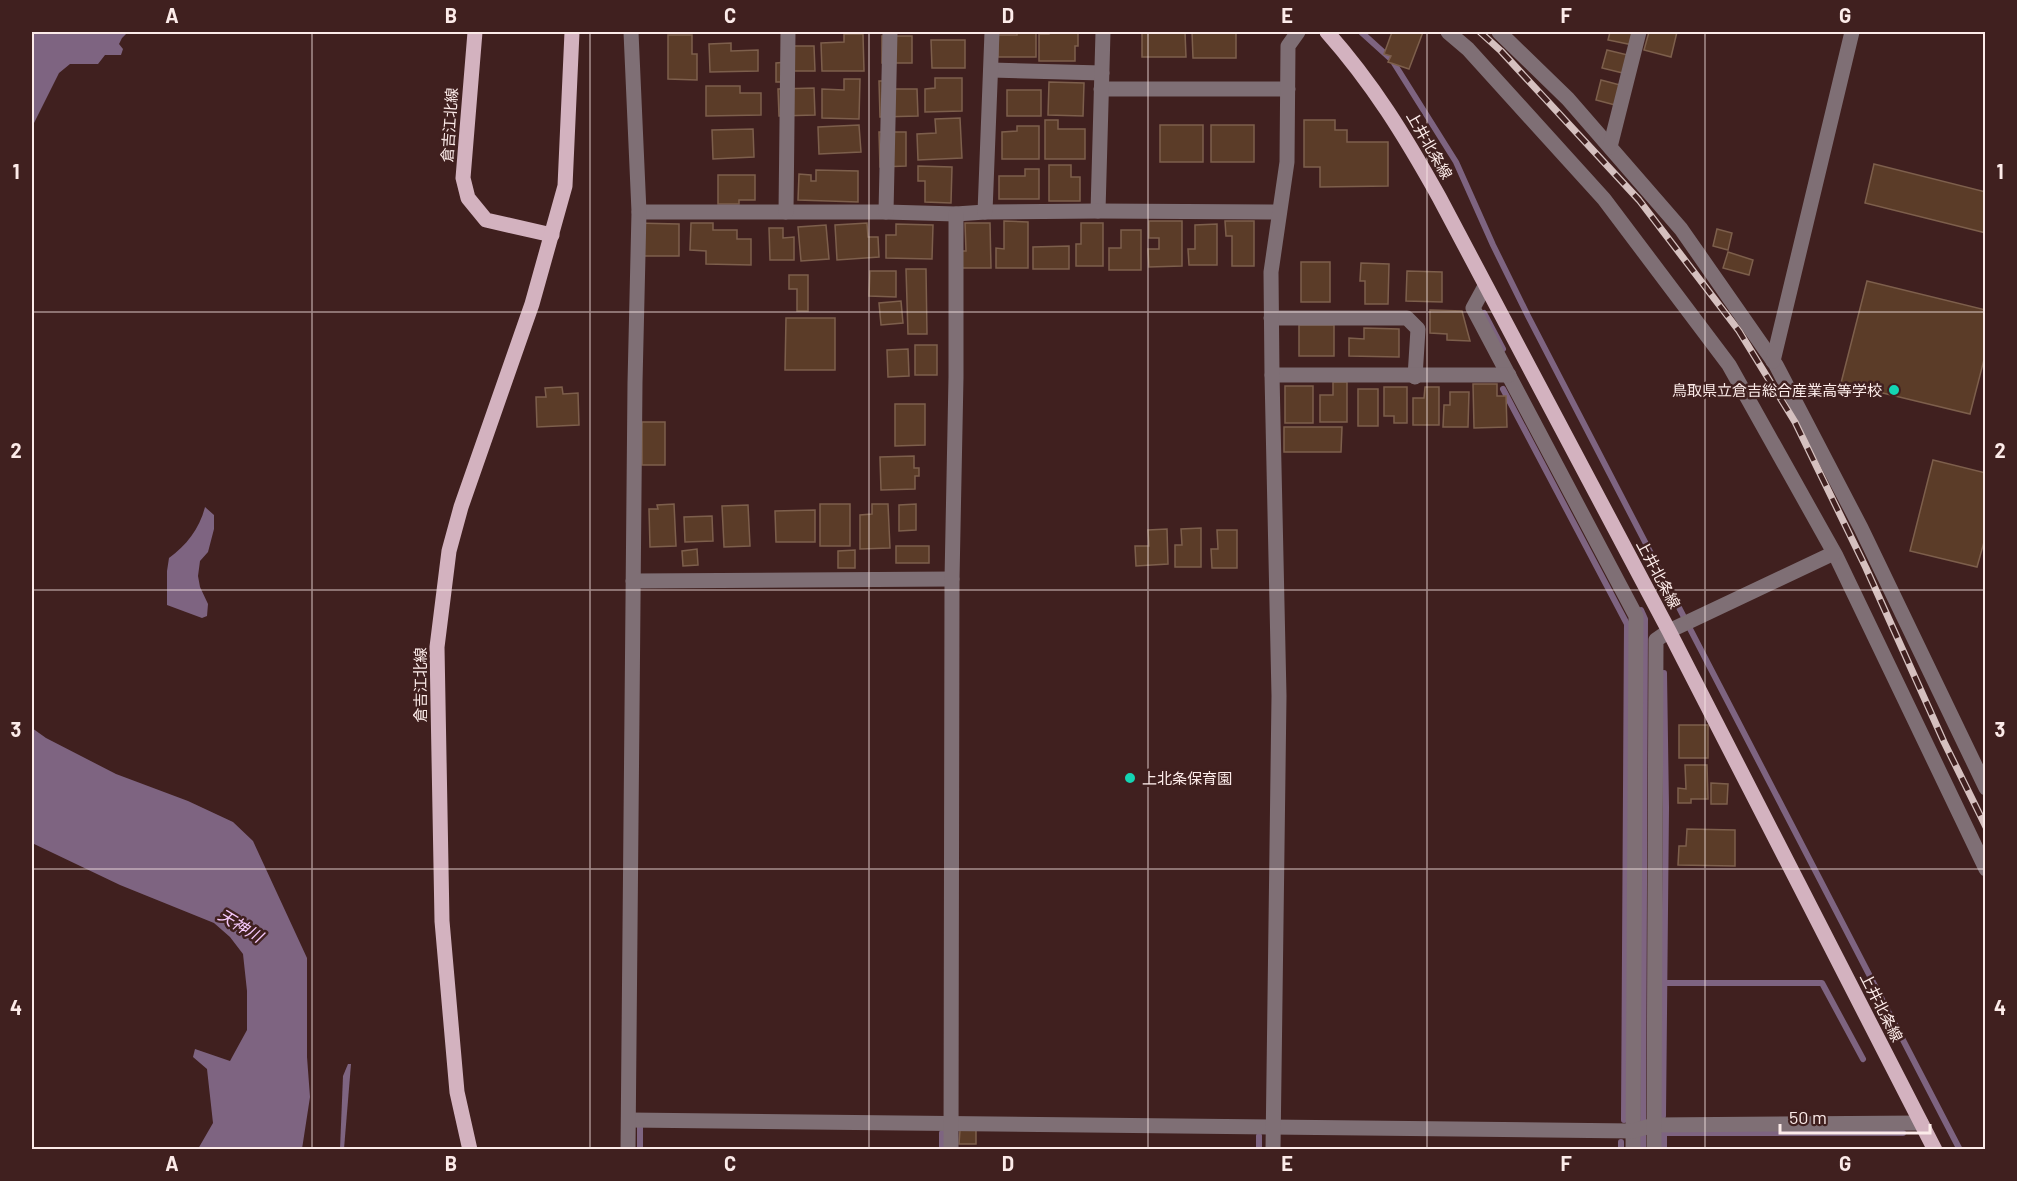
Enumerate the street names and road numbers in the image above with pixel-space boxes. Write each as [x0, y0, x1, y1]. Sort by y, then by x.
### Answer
street label: 倉吉江北線 [437, 87, 461, 163]
street label: 上井北条線 [1403, 108, 1457, 182]
street label: 上井北条線 [1633, 537, 1685, 611]
street label: 倉吉江北線 [411, 647, 429, 723]
street label: 上井北条線 [1857, 969, 1907, 1045]

